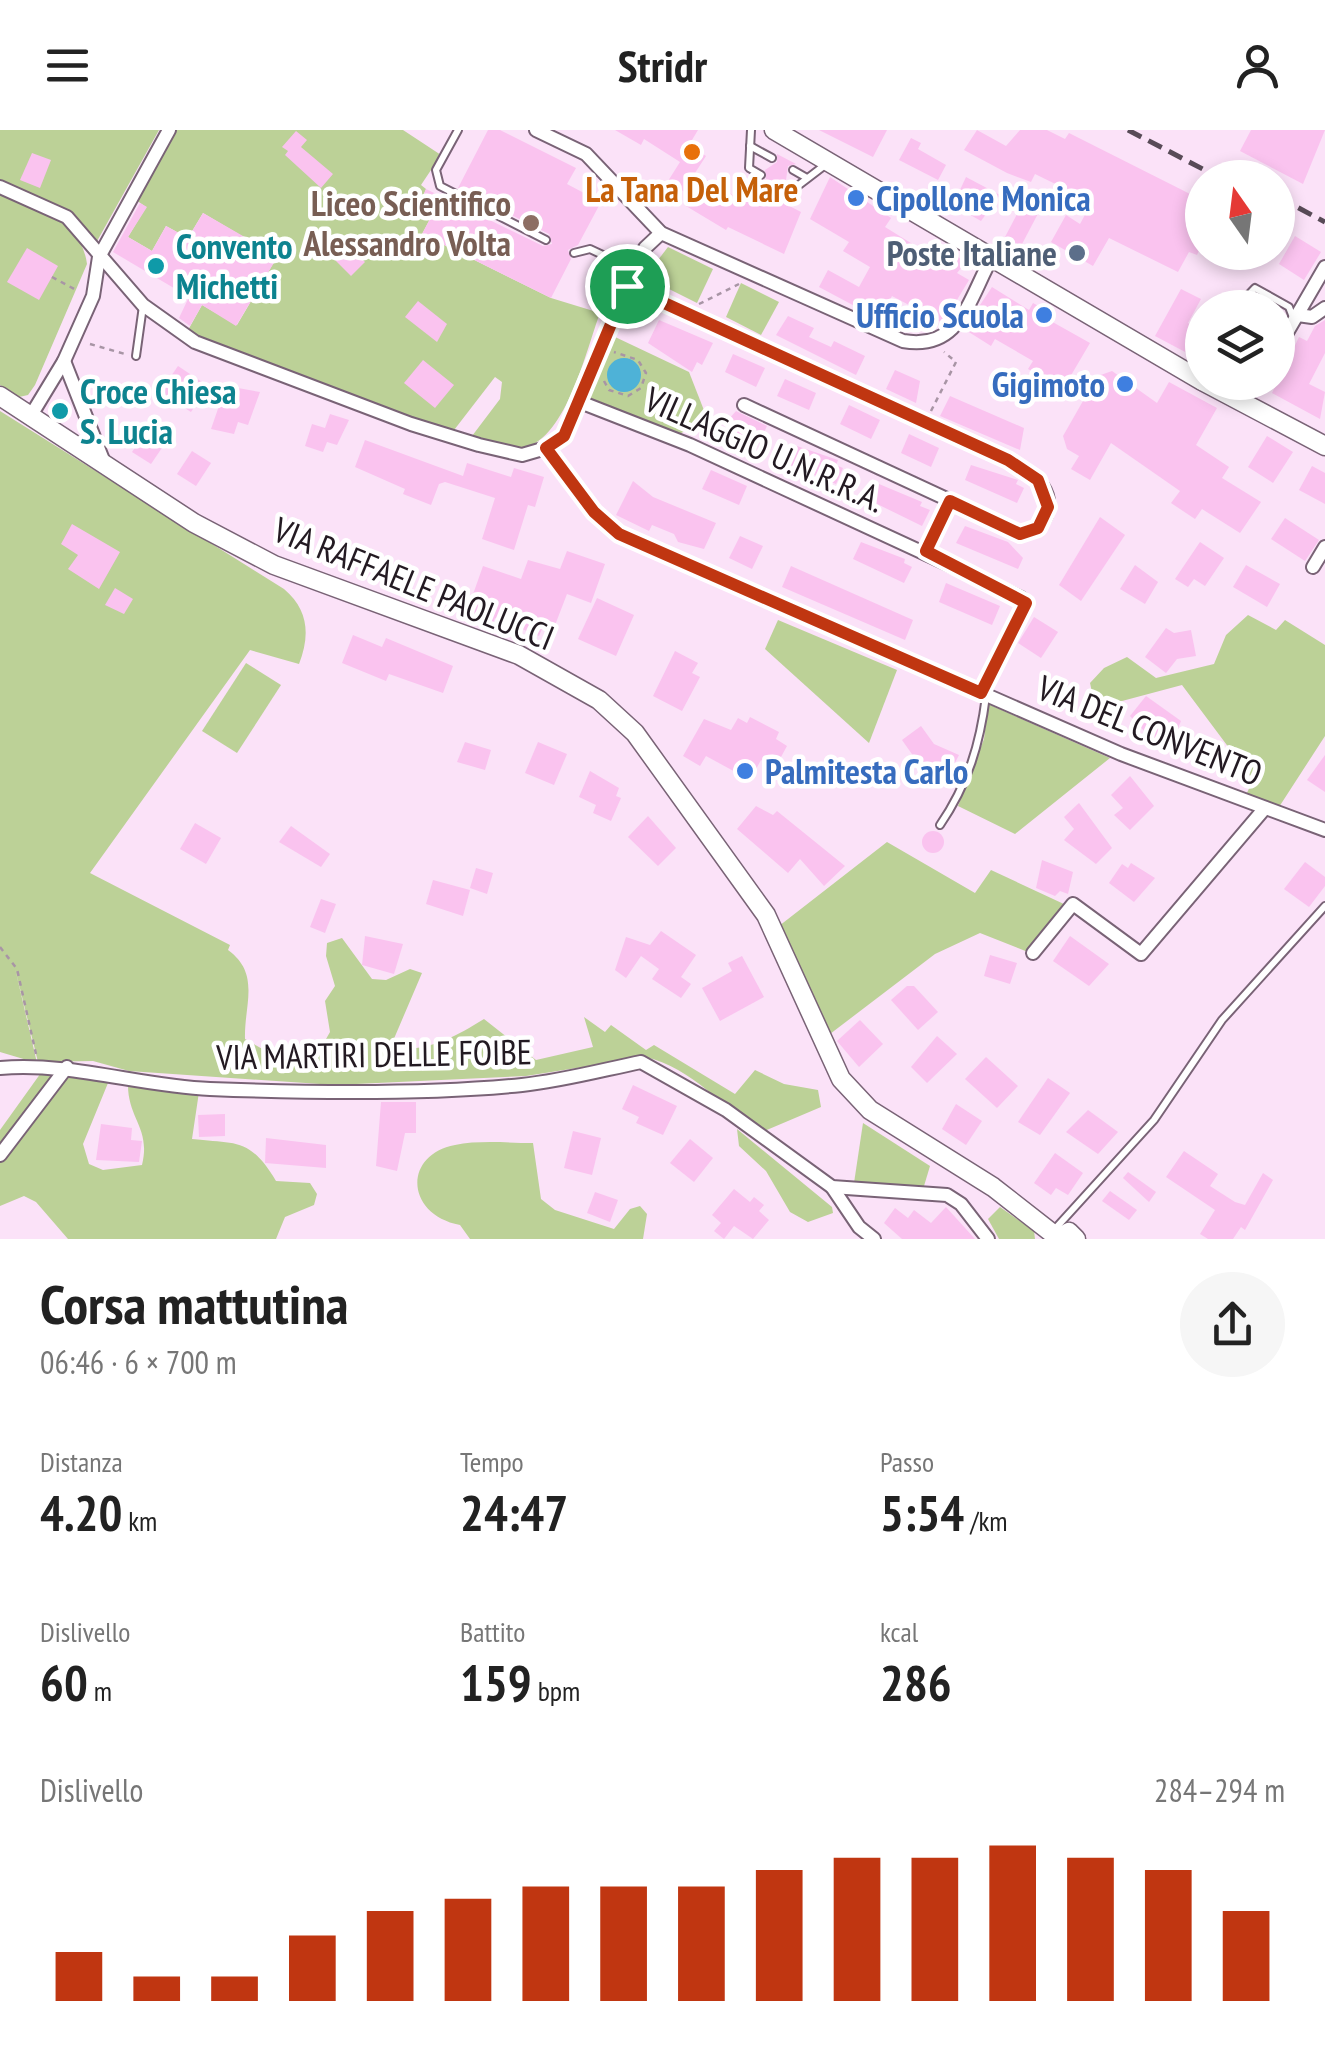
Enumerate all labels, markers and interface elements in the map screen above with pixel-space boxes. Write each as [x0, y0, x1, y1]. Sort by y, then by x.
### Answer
text: Stridr [618, 36, 707, 94]
icon: menu [40, 38, 95, 93]
icon: person [1230, 38, 1285, 93]
marker: La Tana Del Mare [681, 141, 703, 163]
north arrow [1185, 160, 1295, 270]
map controls [1185, 160, 1295, 400]
place label: La Tana Del Mare [585, 166, 799, 212]
place label: Cipollone Monica [876, 175, 1091, 221]
place label: Liceo Scientifico Alessandro Volta [302, 180, 511, 266]
marker: Cipollone Monica [845, 187, 867, 209]
marker: Liceo Scientifico Alessandro Volta [520, 212, 542, 234]
place label: Convento Michetti [176, 223, 292, 309]
place label: Poste Italiane [887, 230, 1057, 276]
marker: Poste Italiane [1066, 242, 1088, 264]
pin [585, 244, 670, 329]
marker: Convento Michetti [145, 255, 167, 277]
icon: arrive [600, 259, 655, 314]
button: layers [1185, 290, 1295, 400]
place label: Ufficio Scuola [856, 292, 1024, 338]
marker: Ufficio Scuola [1033, 304, 1055, 326]
place label: Gigimoto [992, 361, 1105, 407]
place label: Croce Chiesa S. Lucia [80, 368, 236, 454]
marker: Gigimoto [1114, 373, 1136, 395]
street label: VILLAGGIO U.N.R.R.A. [637, 375, 892, 522]
marker: Croce Chiesa S. Lucia [49, 400, 71, 422]
street label: VIA RAFFAELE PAOLUCCI [266, 505, 561, 660]
street label: VIA DEL CONVENTO [1030, 664, 1269, 796]
place label: Palmitesta Carlo [765, 748, 968, 794]
marker: Palmitesta Carlo [734, 760, 756, 782]
street label: VIA MARTIRI DELLE FOIBE [215, 1028, 532, 1080]
text: Corsa mattutina [40, 1268, 349, 1339]
button: share [1180, 1272, 1285, 1377]
text: 06:46 · 6 × 700 m [40, 1341, 237, 1383]
text: Distanza [40, 1443, 123, 1480]
text: Tempo [460, 1443, 524, 1480]
text: Passo [880, 1443, 934, 1480]
text: 4.20 [40, 1480, 122, 1545]
text: 24:47 [460, 1480, 568, 1545]
text: 5:54 [880, 1480, 964, 1545]
text: km [122, 1502, 157, 1539]
text: /km [964, 1502, 1008, 1539]
text: Dislivello [40, 1613, 130, 1650]
text: Battito [460, 1613, 525, 1650]
text: kcal [880, 1613, 918, 1650]
text: 60 [40, 1650, 88, 1715]
text: 159 [460, 1650, 532, 1715]
text: 286 [880, 1650, 952, 1715]
text: m [88, 1672, 112, 1709]
text: bpm [532, 1672, 580, 1709]
text: Dislivello [40, 1769, 143, 1811]
text: 284–294 m [1154, 1769, 1285, 1811]

